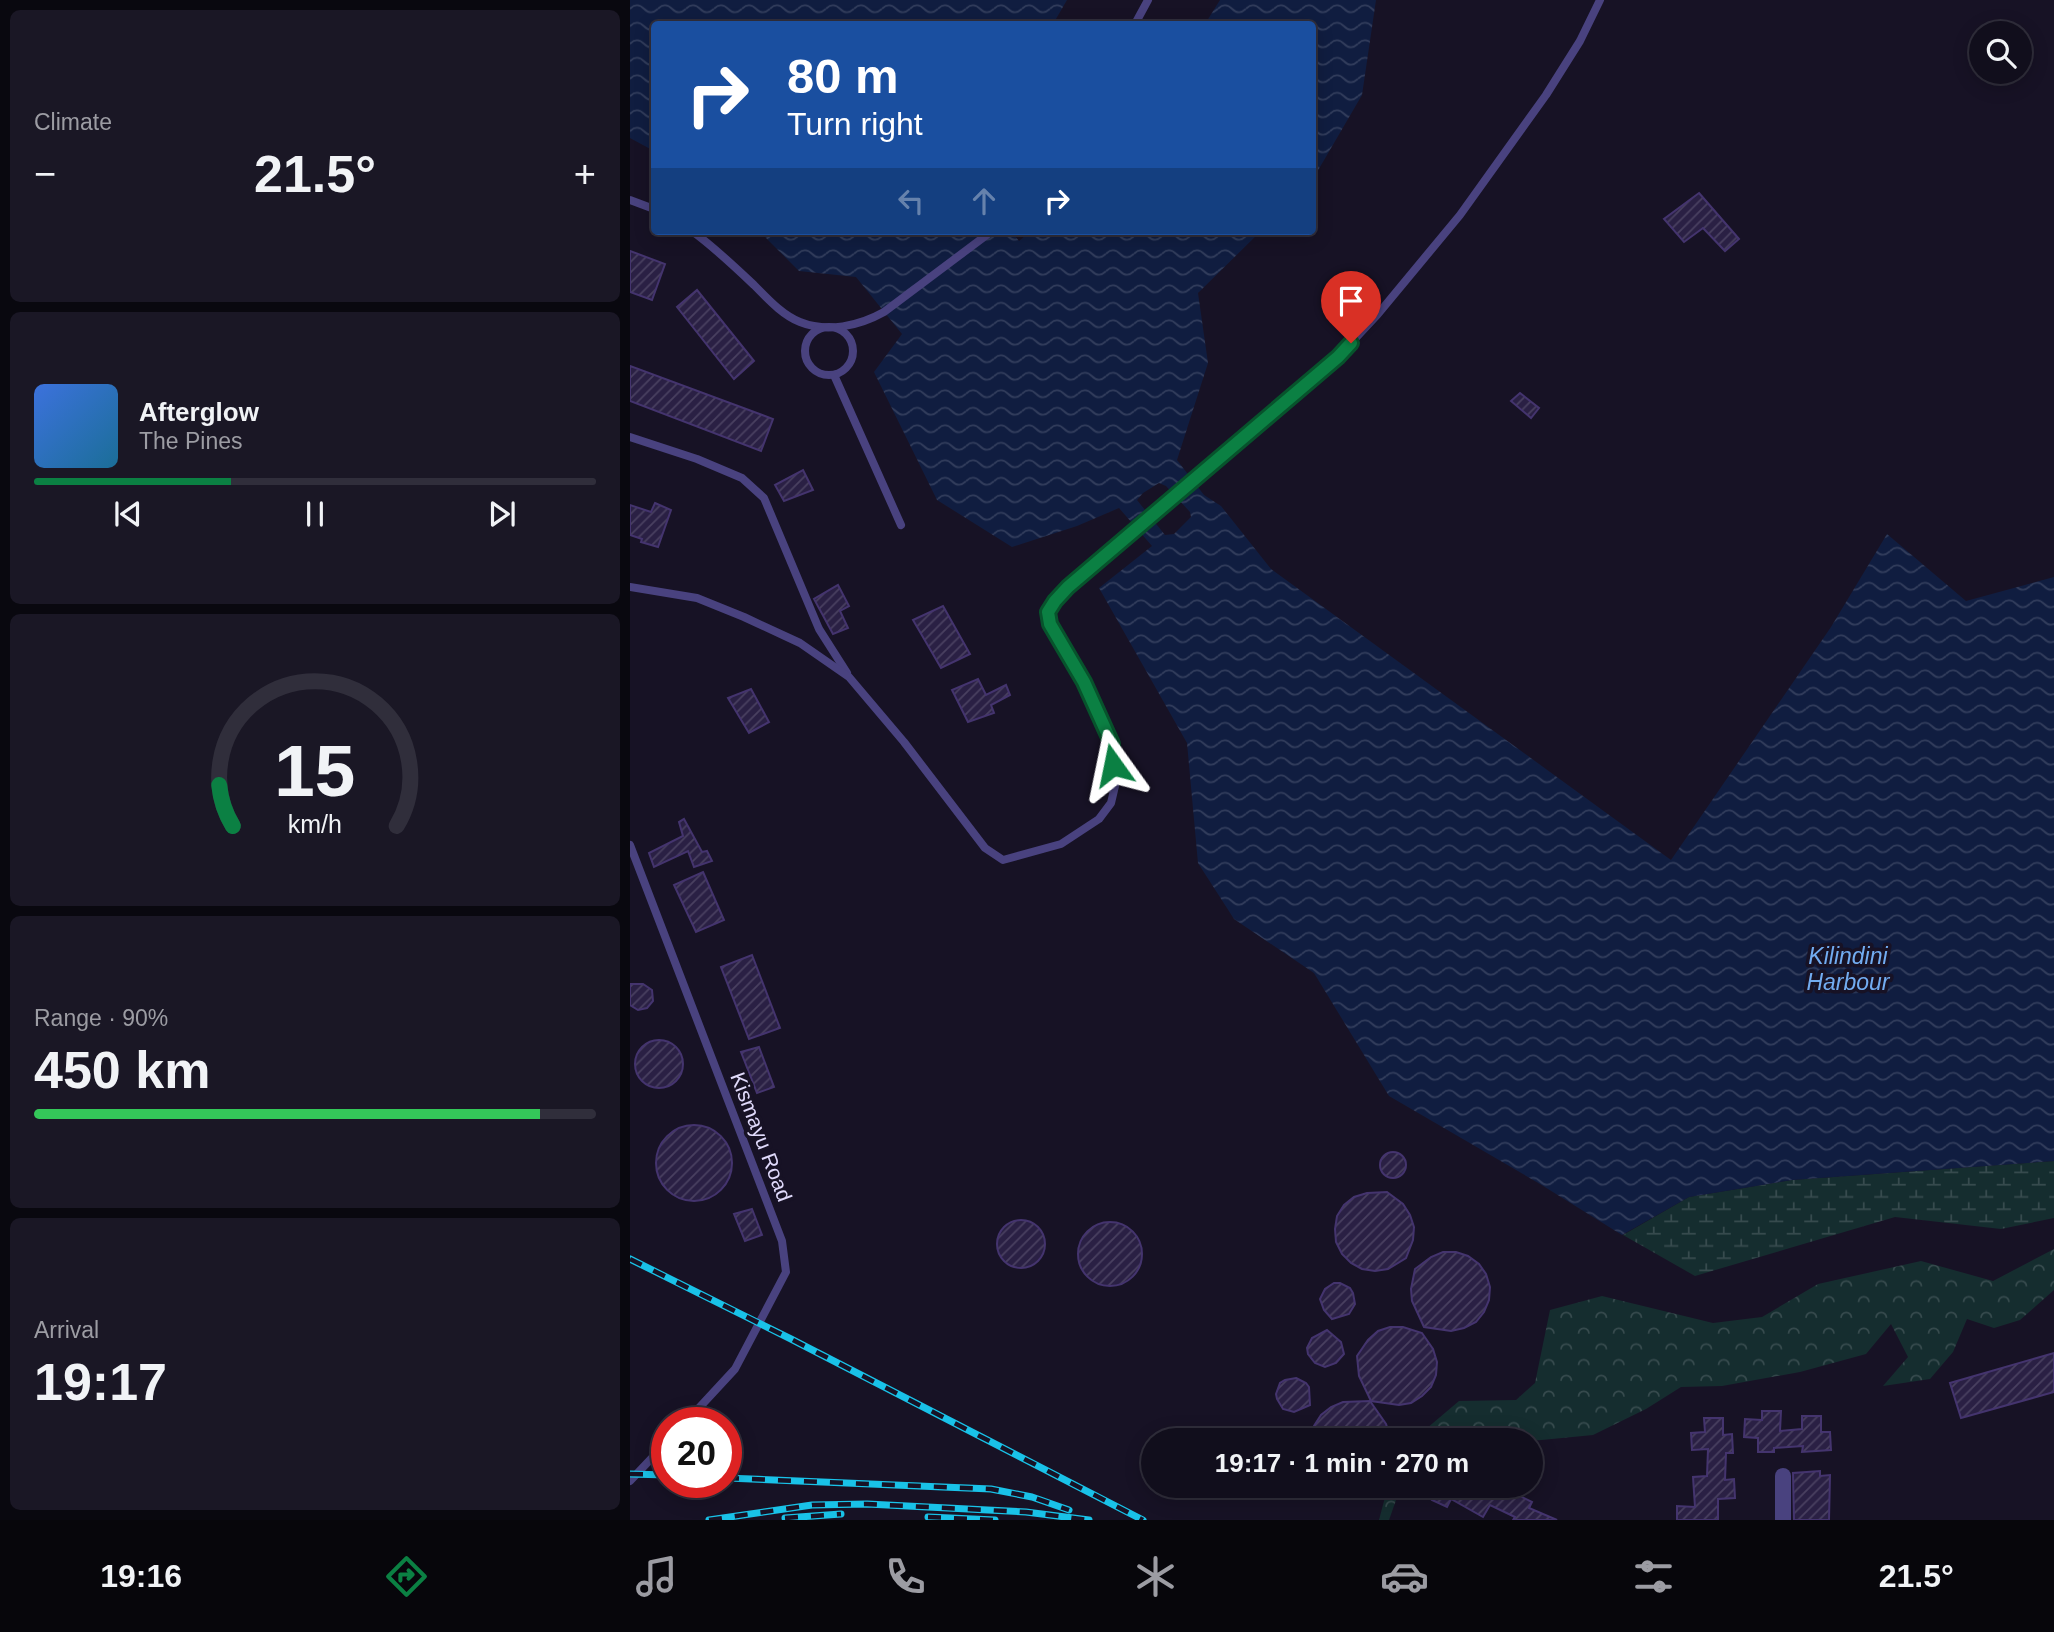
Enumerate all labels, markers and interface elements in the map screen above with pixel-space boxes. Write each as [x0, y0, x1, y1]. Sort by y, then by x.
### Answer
map controls [1969, 21, 2032, 84]
button: search [1969, 21, 2032, 84]
icon: right [672, 49, 763, 140]
text: 80 m [787, 49, 899, 103]
text: Turn right [787, 106, 923, 142]
text: Climate [34, 109, 112, 135]
text: 21.5° [254, 145, 376, 203]
text: − [34, 153, 56, 195]
text: + [574, 153, 596, 195]
icon: left [892, 182, 930, 220]
icon: ahead [965, 182, 1003, 220]
icon: right [1038, 182, 1076, 220]
pin [1321, 271, 1381, 343]
icon: arrive [1332, 282, 1370, 320]
text: Afterglow [139, 397, 259, 427]
text: The Pines [139, 428, 243, 454]
icon: previous [109, 495, 147, 533]
icon: pause [296, 495, 334, 533]
icon: next [483, 495, 521, 533]
position arrow [1076, 728, 1150, 802]
text: 15 [275, 730, 355, 811]
text: km/h [288, 810, 342, 838]
water label: Kilindini Harbour [1806, 943, 1891, 995]
text: Range · 90% [34, 1005, 168, 1031]
text: 450 km [34, 1041, 210, 1099]
street label: Kismayu Road [726, 1069, 797, 1205]
text: Arrival [34, 1317, 99, 1343]
text: 19:17 [34, 1353, 167, 1411]
speed limit sign: 20 [651, 1407, 742, 1498]
text: 19:17 · 1 min · 270 m [1215, 1448, 1469, 1478]
icon: directions [382, 1552, 431, 1601]
icon: music [632, 1552, 681, 1601]
icon: phone [881, 1552, 930, 1601]
icon: climate [1131, 1552, 1180, 1601]
icon: car [1380, 1552, 1429, 1601]
icon: filters [1629, 1552, 1678, 1601]
text: 19:16 [100, 1558, 182, 1594]
text: 21.5° [1879, 1558, 1954, 1594]

